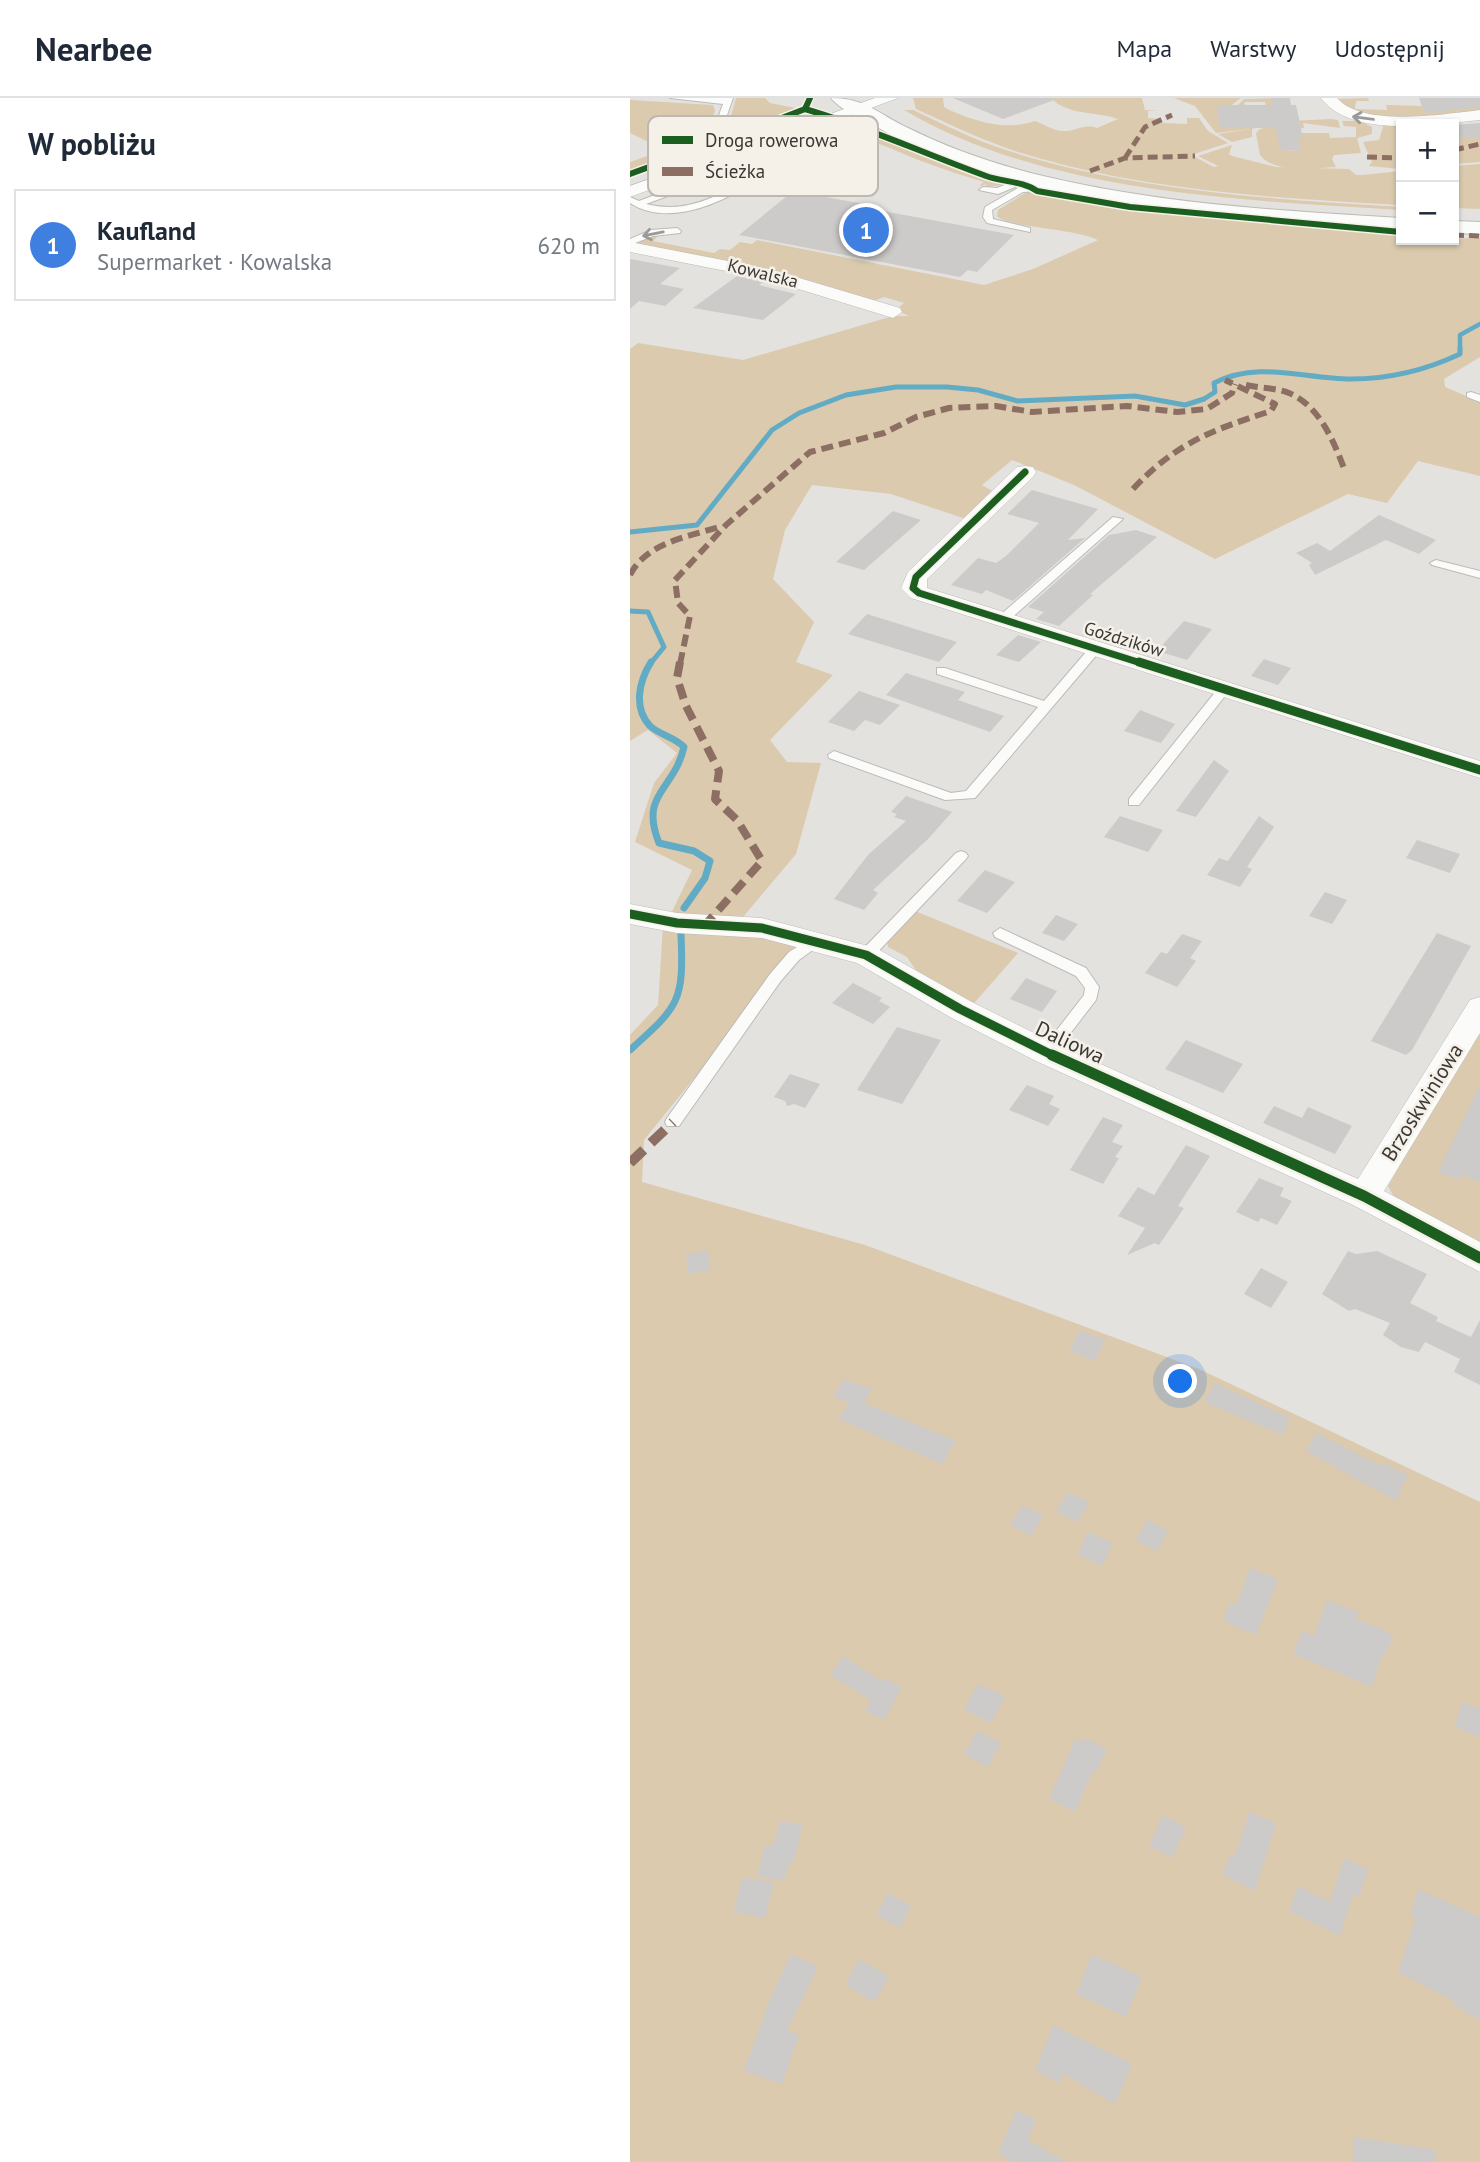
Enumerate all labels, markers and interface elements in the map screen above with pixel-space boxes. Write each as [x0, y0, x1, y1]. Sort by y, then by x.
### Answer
text: Nearbee [35, 27, 152, 70]
text: Mapa [1117, 33, 1172, 64]
text: Warstwy [1210, 33, 1296, 64]
text: Udostępnij [1334, 33, 1445, 64]
one-way arrow [1352, 112, 1375, 125]
legend [648, 116, 878, 196]
map controls [1396, 119, 1459, 245]
button: + [1396, 119, 1459, 182]
text: W pobliżu [28, 124, 156, 163]
text: Droga rowerowa [705, 128, 838, 152]
text: Ścieżka [705, 159, 765, 183]
button: − [1396, 182, 1459, 245]
pin: 1 [843, 204, 889, 256]
text: Kaufland [97, 214, 196, 247]
one-way arrow [642, 228, 665, 241]
text: 1 [46, 231, 60, 260]
text: 620 m [538, 231, 600, 260]
text: Supermarket · Kowalska [97, 247, 332, 276]
street label: Kowalska [725, 253, 801, 293]
street label: Goździków [1081, 616, 1167, 662]
street label: Daliowa [1031, 1014, 1109, 1070]
street label: Brzoskwiniowa [1375, 1038, 1469, 1166]
your location [1163, 1364, 1197, 1398]

